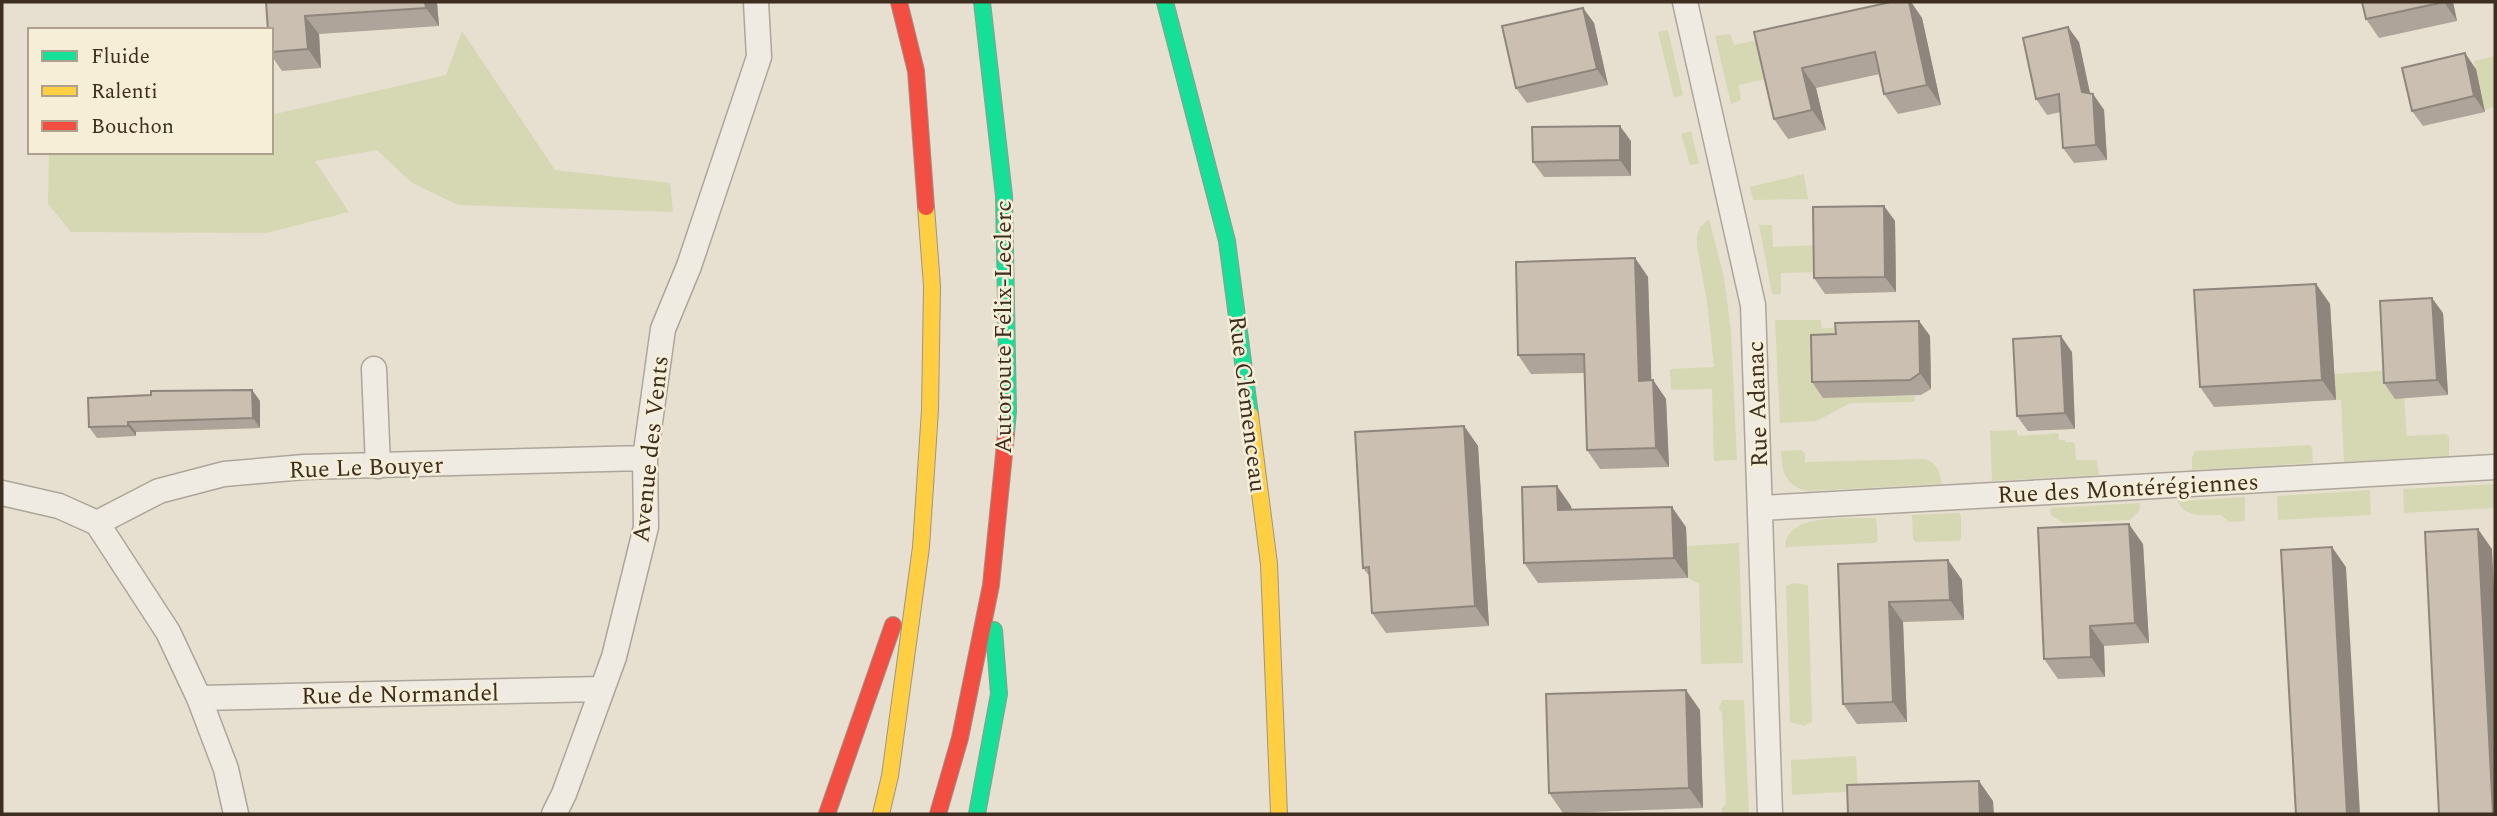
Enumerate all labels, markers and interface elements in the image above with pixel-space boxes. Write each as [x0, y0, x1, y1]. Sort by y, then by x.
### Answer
legend [28, 28, 273, 154]
text: Fluide [91, 41, 150, 73]
text: Ralenti [91, 76, 158, 108]
text: Bouchon [91, 111, 174, 143]
street label: Autoroute Félix-Leclerc [986, 200, 1022, 454]
street label: Rue Clemenceau [1218, 314, 1276, 495]
street label: Rue Adanac [1738, 340, 1778, 468]
street label: Avenue des Vents [623, 354, 679, 544]
street label: Rue Le Bouyer [288, 447, 444, 489]
street label: Rue des Montérégiennes [1996, 464, 2260, 514]
street label: Rue de Normandel [301, 675, 499, 715]

